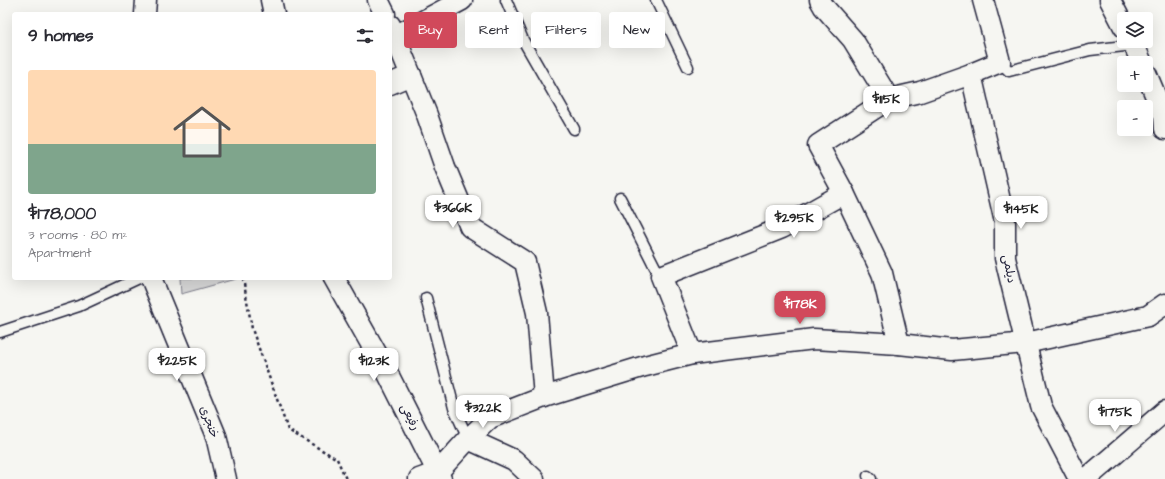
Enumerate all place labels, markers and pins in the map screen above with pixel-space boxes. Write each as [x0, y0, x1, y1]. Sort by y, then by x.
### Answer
pin: $115K [858, 86, 914, 120]
pin: $366K [425, 195, 481, 229]
pin: $145K [993, 196, 1049, 230]
pin: $295K [766, 205, 822, 239]
pin: $178K [772, 291, 828, 325]
pin: $225K [149, 348, 205, 382]
pin: $123K [346, 348, 402, 382]
pin: $322K [455, 395, 511, 429]
pin: $175K [1087, 399, 1143, 433]

